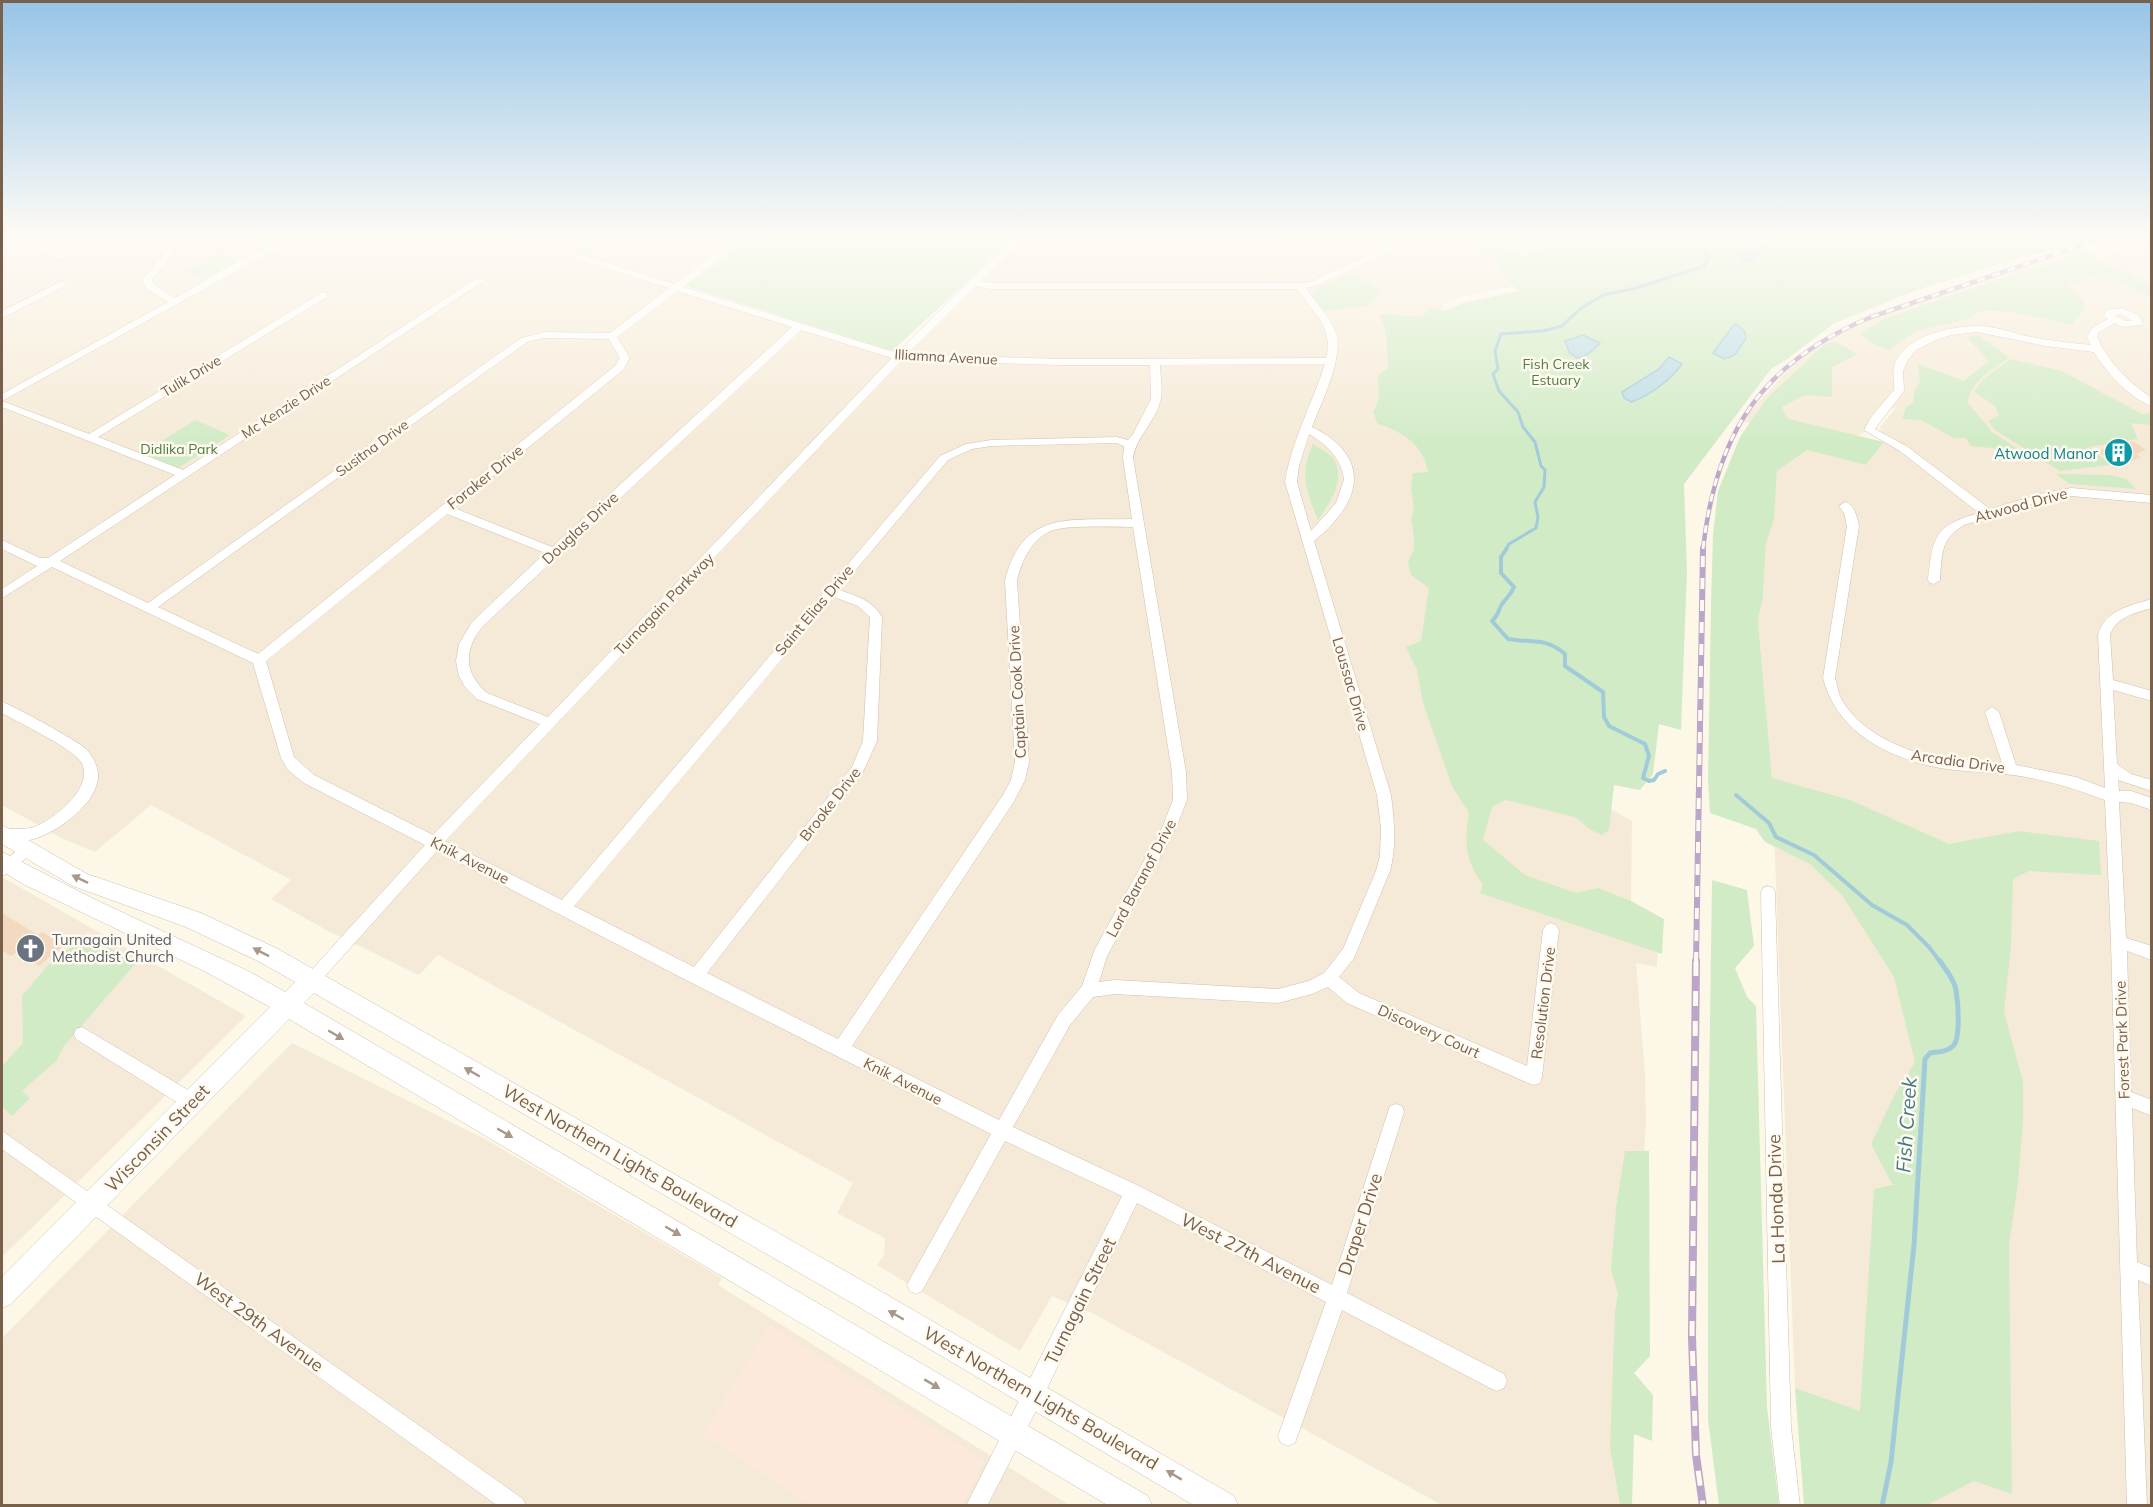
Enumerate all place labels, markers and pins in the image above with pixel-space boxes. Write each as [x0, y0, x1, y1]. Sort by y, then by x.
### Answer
building icon: Atwood Manor [2103, 437, 2135, 469]
place label: Atwood Manor [1994, 444, 2099, 463]
place label: Turnagain United Methodist Church [52, 930, 174, 966]
church icon: Turnagain United Methodist Church [15, 932, 47, 964]

